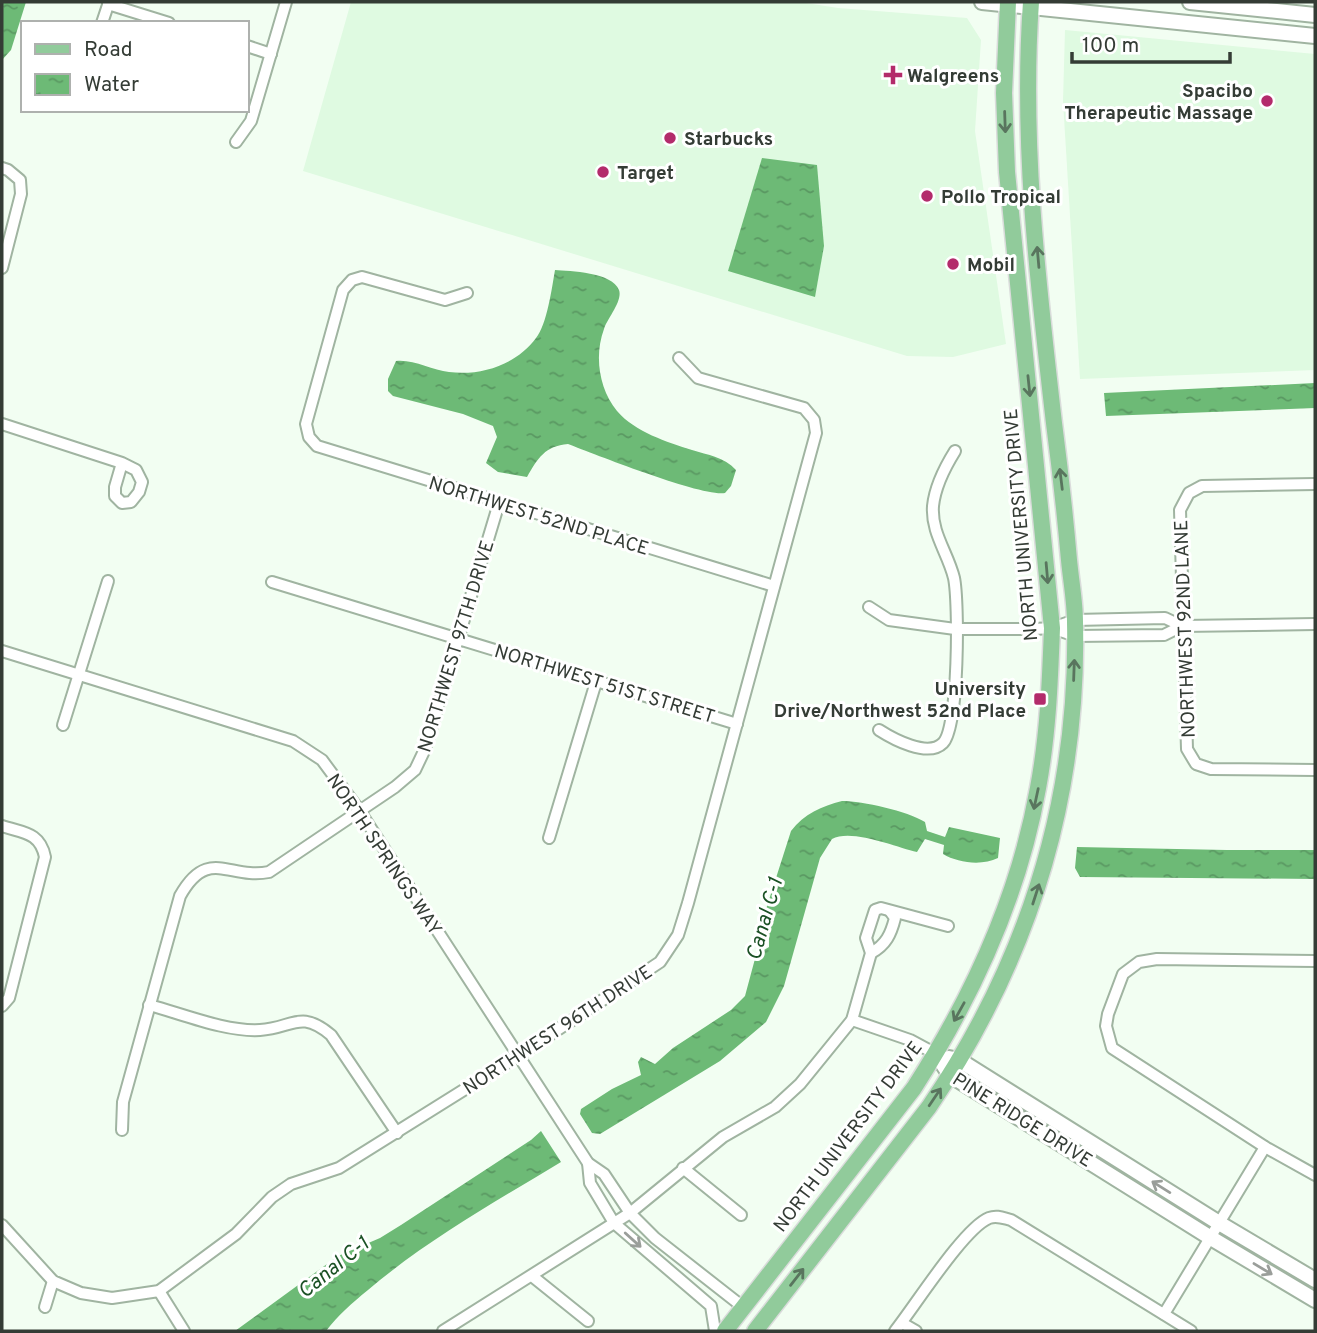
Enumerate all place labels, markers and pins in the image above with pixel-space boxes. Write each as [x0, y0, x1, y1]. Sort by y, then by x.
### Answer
place label: Walgreens [907, 65, 999, 89]
marker: Walgreens [885, 67, 901, 83]
place label: Spacibo Therapeutic Massage [1064, 80, 1253, 126]
marker: Spacibo Therapeutic Massage [1259, 93, 1275, 109]
place label: Starbucks [684, 128, 773, 152]
marker: Starbucks [662, 130, 678, 146]
place label: Target [617, 162, 674, 186]
marker: Target [595, 164, 611, 180]
place label: Pollo Tropical [941, 186, 1061, 210]
marker: Pollo Tropical [919, 188, 935, 204]
place label: Mobil [967, 254, 1015, 278]
marker: Mobil [945, 256, 961, 272]
place label: University Drive/Northwest 52nd Place [774, 678, 1026, 724]
marker: University Drive/Northwest 52nd Place [1032, 691, 1048, 707]

